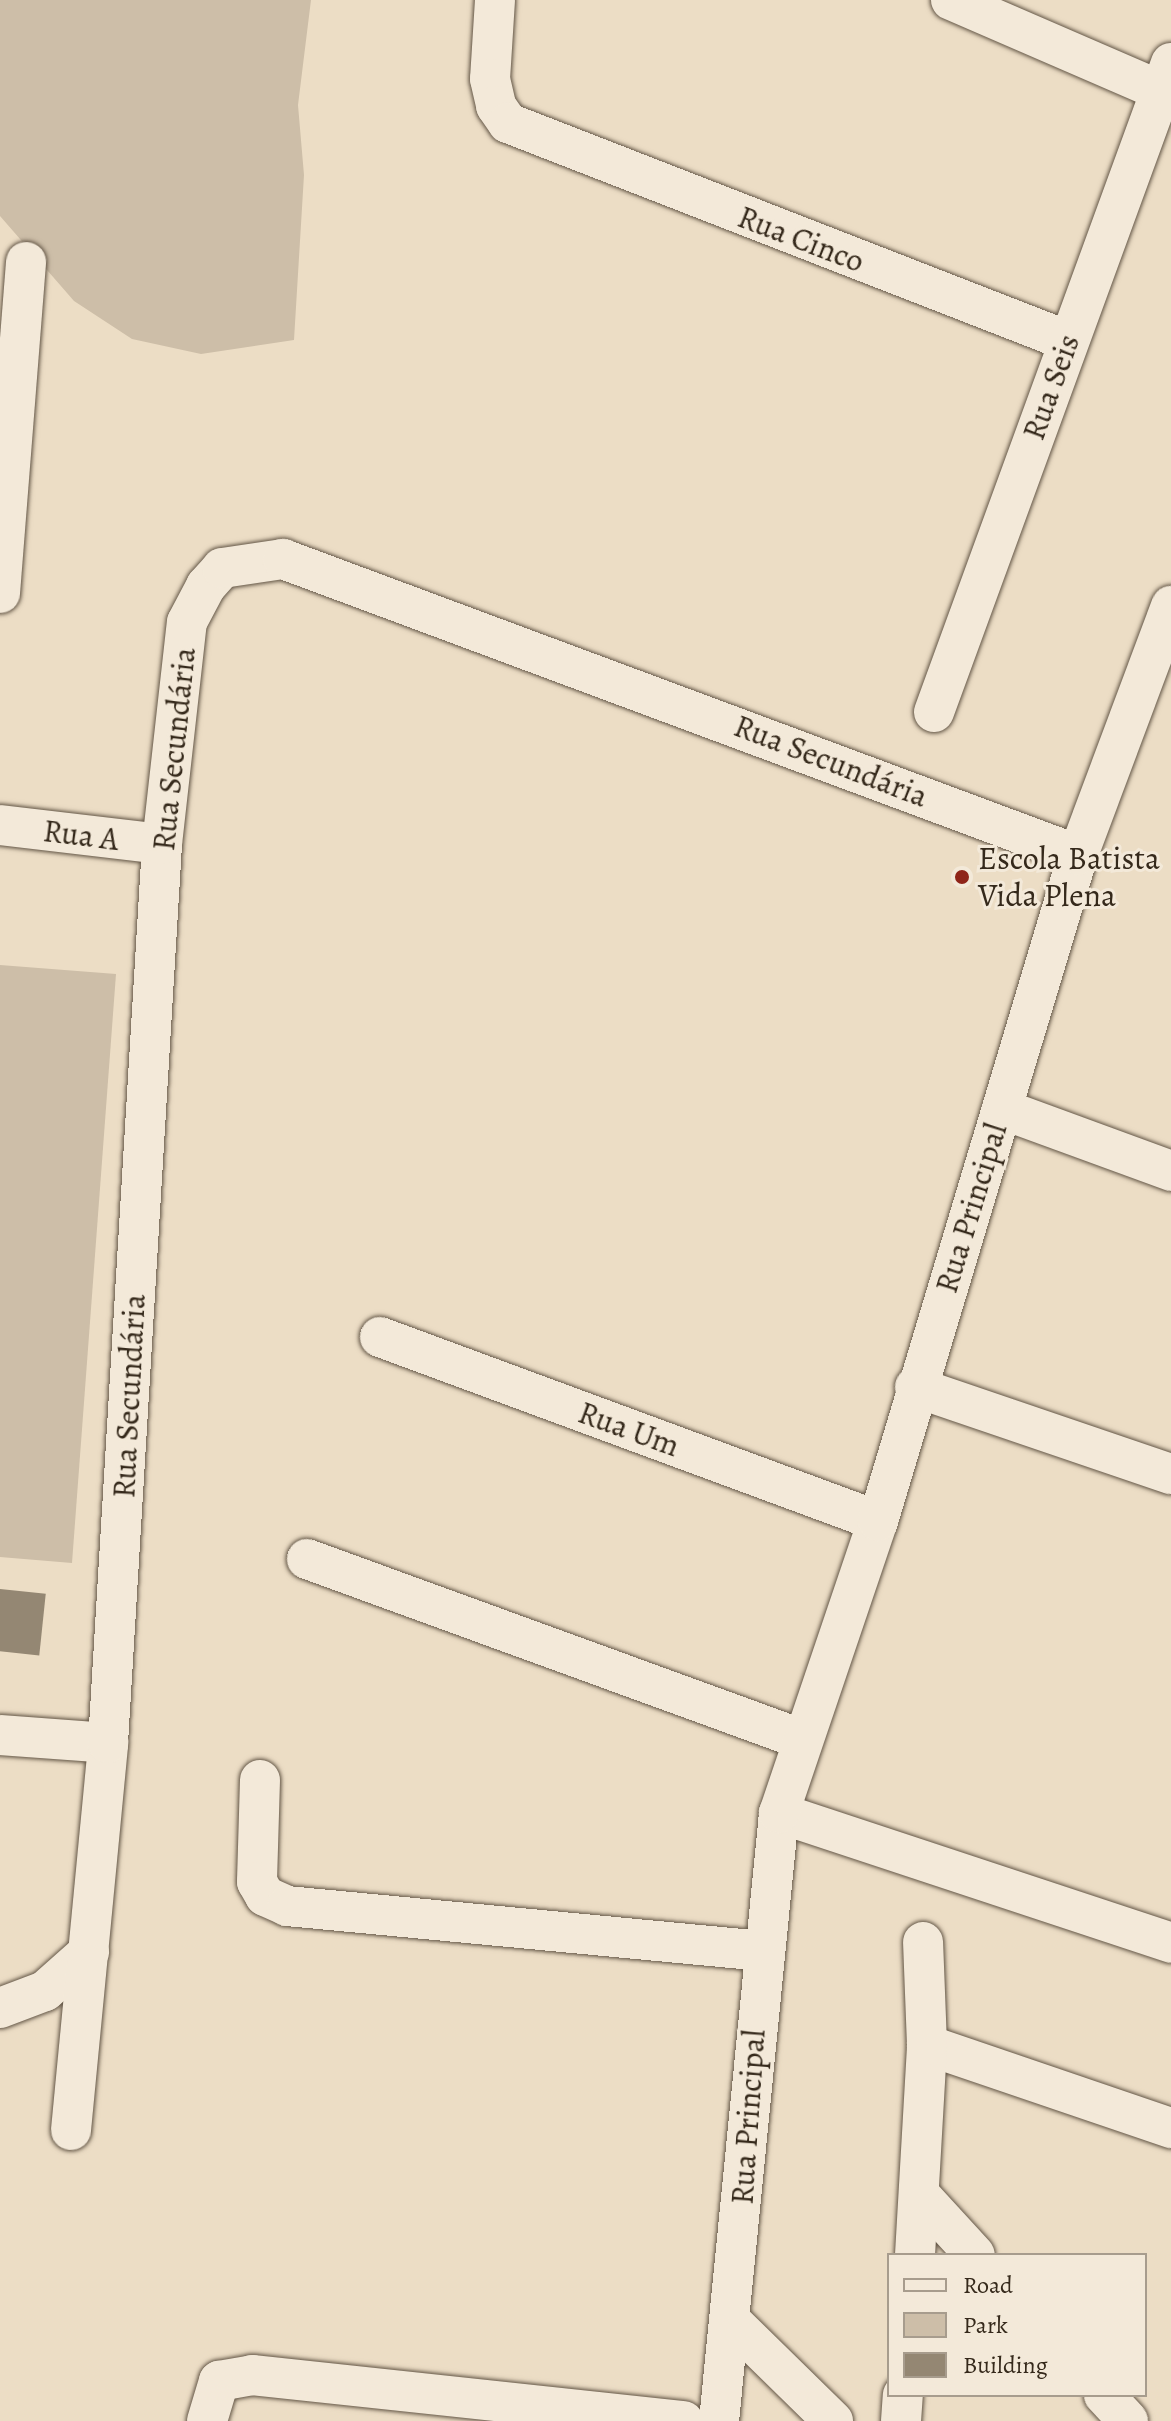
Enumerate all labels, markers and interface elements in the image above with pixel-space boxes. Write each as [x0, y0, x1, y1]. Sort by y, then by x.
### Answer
street label: Rua Cinco [732, 197, 870, 281]
street label: Rua Seis [1014, 329, 1088, 445]
street label: Rua Secundária [144, 645, 204, 853]
street label: Rua Secundária [729, 706, 933, 816]
street label: Rua A [41, 811, 121, 859]
place label: Escola Batista Vida Plena [978, 840, 1160, 915]
marker: Escola Batista Vida Plena [953, 868, 971, 886]
street label: Rua Principal [927, 1118, 1015, 1298]
street label: Rua Secundária [104, 1293, 154, 1499]
street label: Rua Um [573, 1393, 685, 1465]
street label: Rua Principal [723, 2028, 773, 2206]
legend [887, 2253, 1147, 2397]
text: Road [963, 2269, 1013, 2301]
text: Park [963, 2309, 1008, 2341]
text: Building [963, 2349, 1048, 2381]

